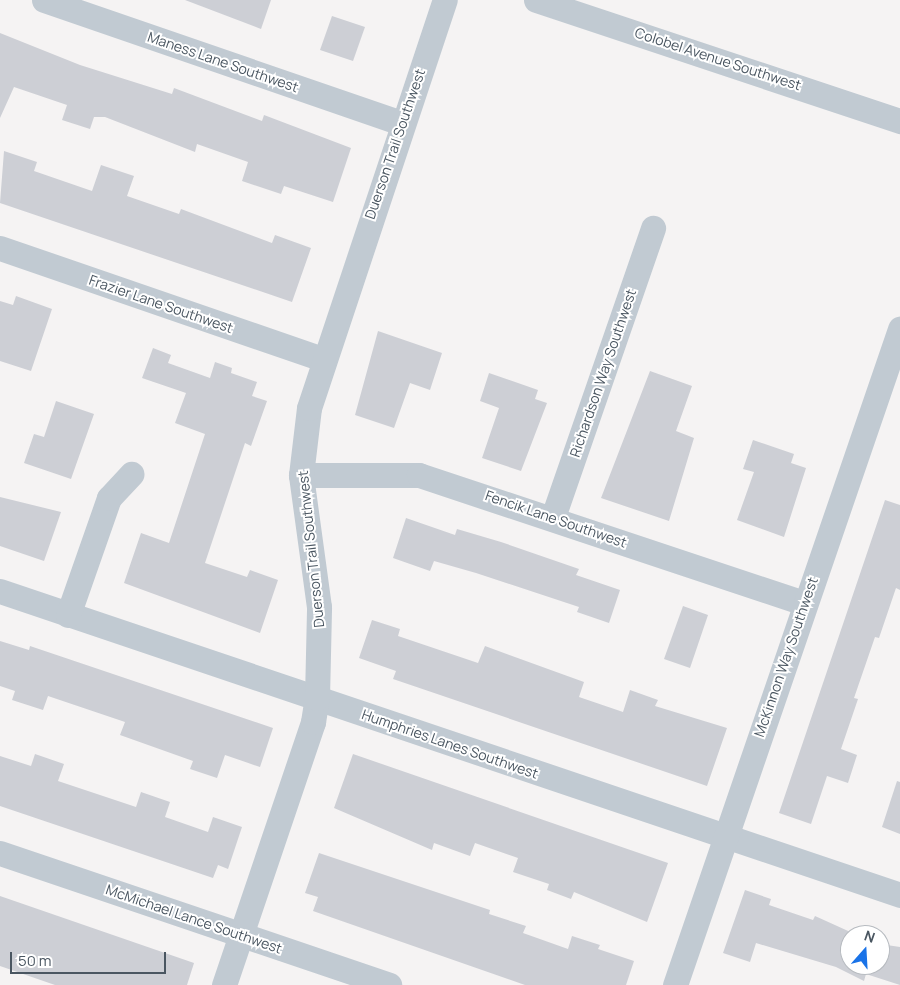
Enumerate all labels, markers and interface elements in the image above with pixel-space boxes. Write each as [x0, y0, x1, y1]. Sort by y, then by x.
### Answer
street label: Colobel Avenue Southwest [633, 24, 803, 94]
street label: Maness Lane Southwest [145, 28, 301, 96]
street label: Duerson Trail Southwest [361, 67, 429, 221]
street label: Frazier Lane Southwest [87, 271, 235, 337]
street label: Richardson Way Southwest [566, 287, 640, 459]
street label: Duerson Trail Southwest [294, 470, 328, 628]
street label: Fencik Lane Southwest [483, 487, 629, 551]
street label: McKinnon Way Southwest [751, 575, 821, 739]
street label: Humphries Lanes Southwest [360, 706, 540, 782]
street label: McMichael Lance Southwest [104, 881, 284, 957]
north arrow [840, 925, 890, 975]
text: N [862, 926, 878, 947]
scale bar [12, 942, 169, 974]
text: 50 m [18, 950, 52, 971]

